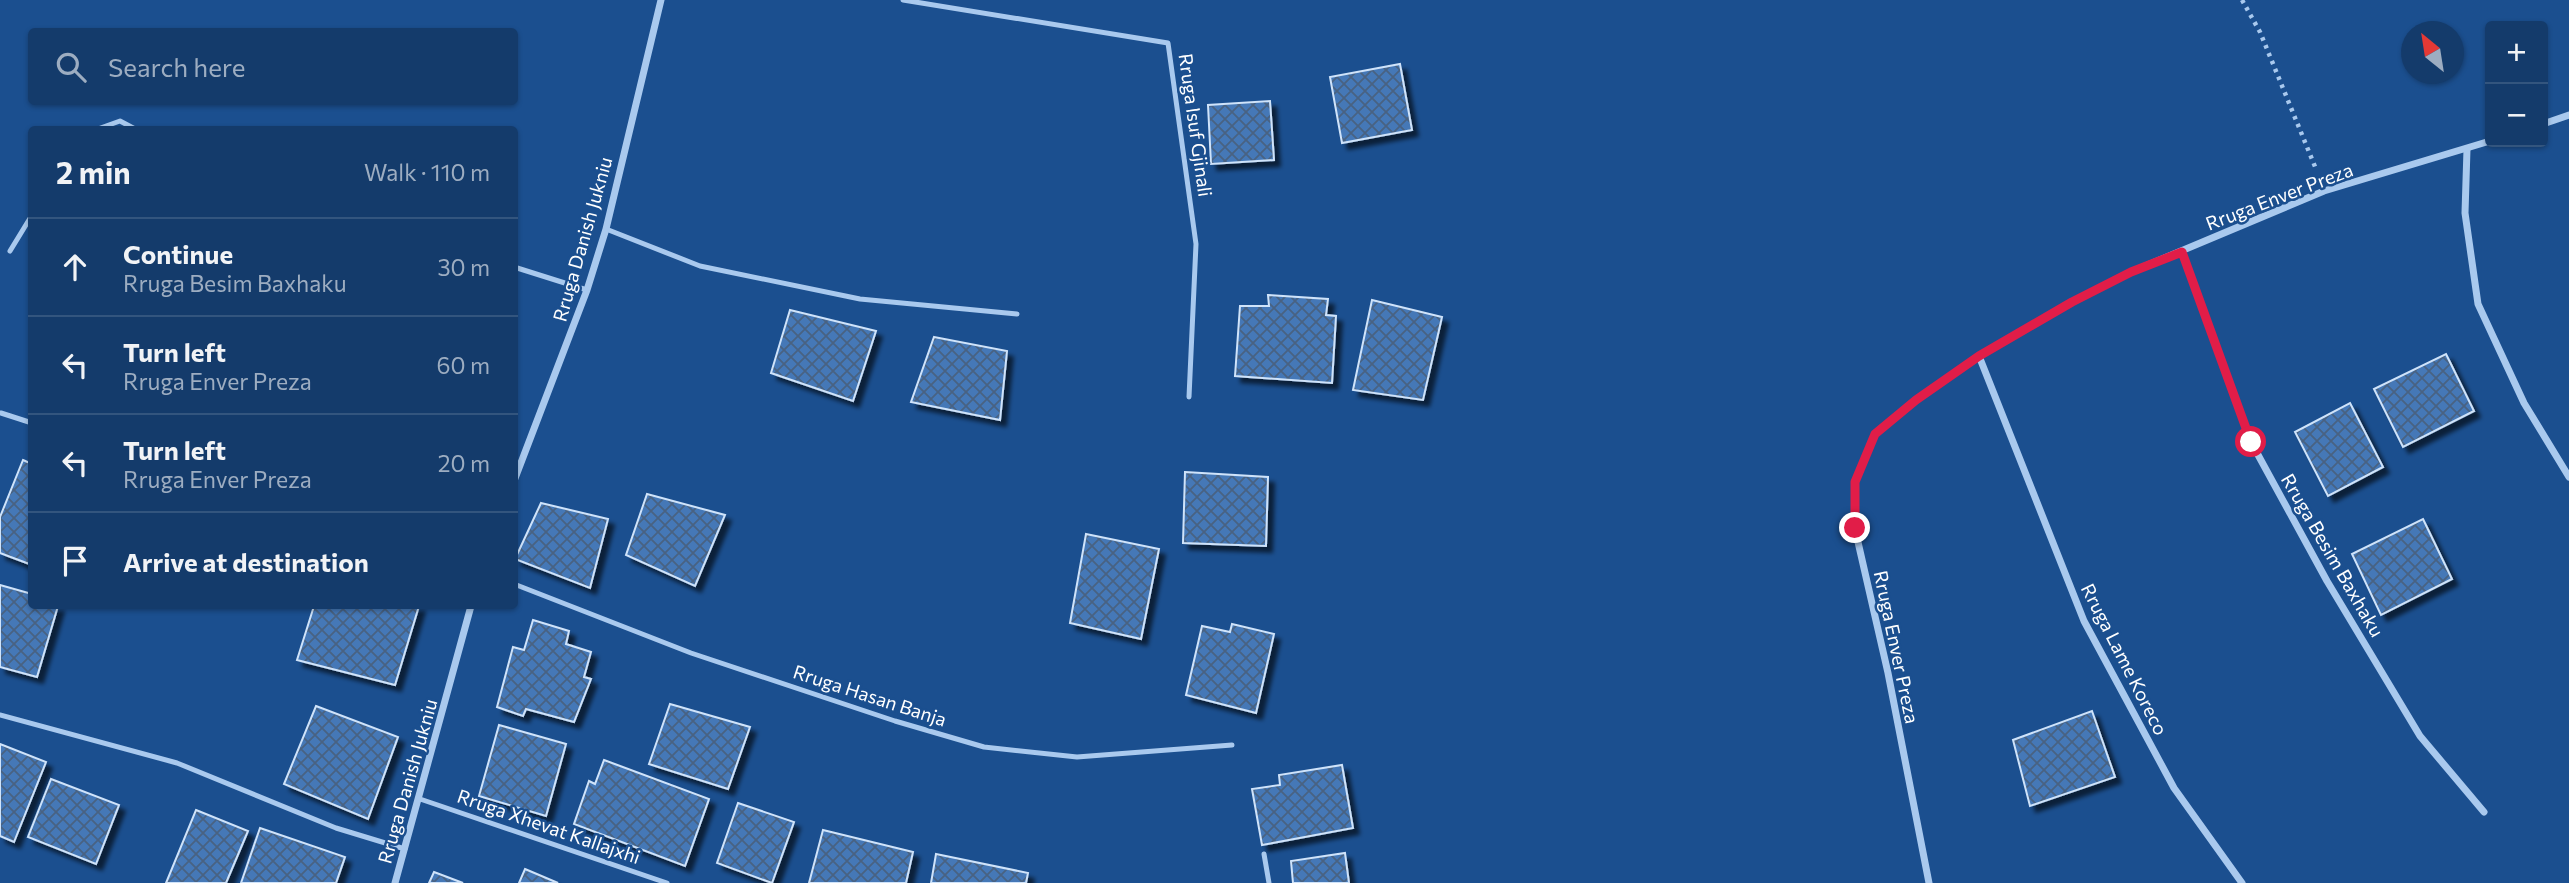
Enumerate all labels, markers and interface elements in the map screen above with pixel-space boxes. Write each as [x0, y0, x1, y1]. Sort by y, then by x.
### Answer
north arrow [2401, 21, 2464, 84]
map controls [2485, 21, 2548, 147]
button: + [2485, 21, 2548, 84]
search box [28, 28, 518, 105]
icon: search [52, 48, 90, 86]
text: Search here [108, 51, 246, 82]
street label: Rruga Isuf Gjinali [1175, 52, 1217, 198]
button: − [2485, 84, 2548, 147]
text: 2 min [56, 153, 131, 190]
street label: Rruga Danish Jukniu [547, 154, 617, 324]
street label: Rruga Enver Preza [2202, 157, 2356, 235]
text: Walk · 110 m [364, 158, 490, 186]
text: Continue [123, 238, 233, 269]
icon: ahead [56, 248, 94, 286]
text: 30 m [437, 253, 490, 281]
text: Rruga Besim Baxhaku [123, 269, 347, 297]
text: Turn left [123, 336, 226, 367]
icon: left [56, 346, 94, 384]
text: 60 m [437, 351, 490, 379]
text: Rruga Enver Preza [123, 367, 312, 395]
route start [2235, 426, 2266, 457]
text: Turn left [123, 434, 226, 465]
icon: left [56, 444, 94, 482]
text: 20 m [438, 449, 490, 477]
text: Rruga Enver Preza [123, 465, 312, 493]
street label: Rruga Besim Baxhaku [2277, 469, 2389, 641]
route end [1839, 512, 1870, 543]
icon: arrive [56, 542, 94, 580]
text: Arrive at destination [123, 546, 369, 577]
street label: Rruga Enver Preza [1870, 568, 1924, 726]
street label: Rruga Lame Koreco [2077, 579, 2173, 739]
street label: Rruga Hasan Banja [790, 659, 950, 731]
street label: Rruga Danish Jukniu [372, 696, 442, 866]
street label: Rruga Xhevat Kallajxhi [454, 784, 644, 868]

